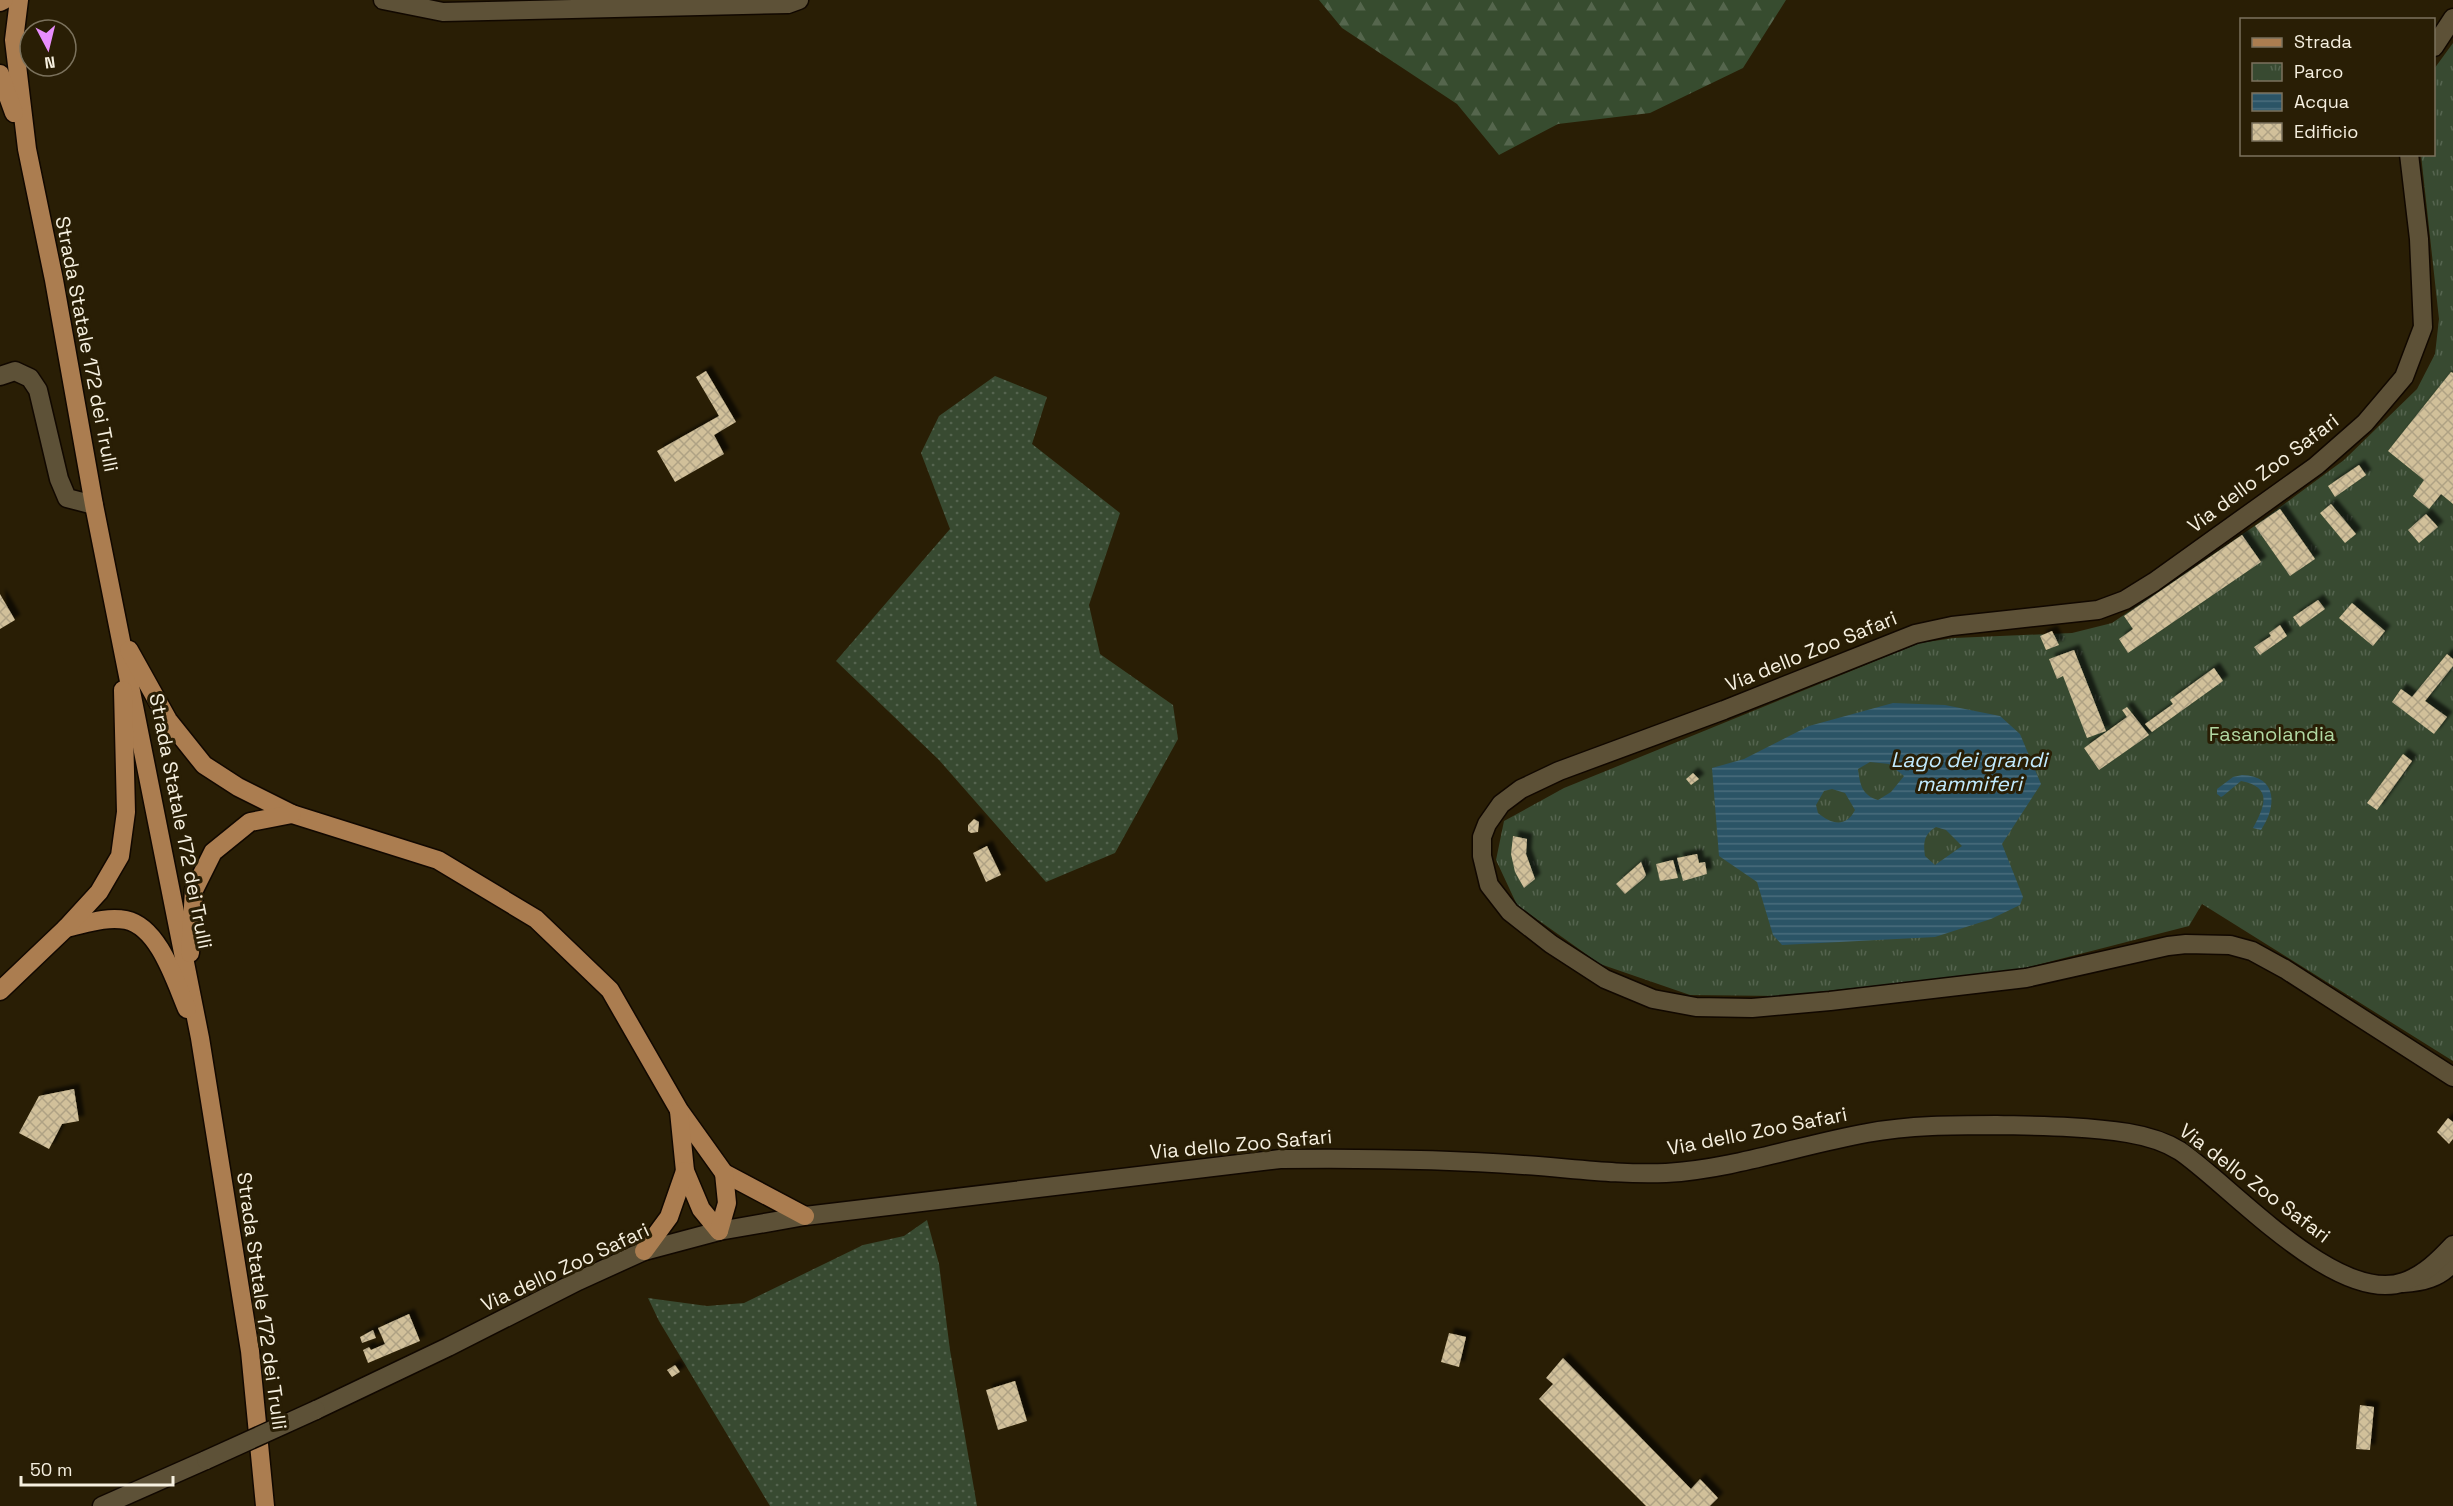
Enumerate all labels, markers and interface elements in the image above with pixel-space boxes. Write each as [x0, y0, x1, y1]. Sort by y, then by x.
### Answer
north arrow [18, 18, 78, 78]
legend [2240, 18, 2435, 156]
text: Strada [2294, 30, 2352, 53]
text: N [43, 51, 56, 73]
text: Parco [2294, 60, 2343, 83]
text: Acqua [2294, 90, 2349, 113]
text: Edificio [2294, 120, 2358, 143]
street label: Strada Statale 172 dei Trulli [49, 214, 125, 474]
street label: Via dello Zoo Safari [2182, 408, 2344, 538]
street label: Via dello Zoo Safari [1721, 605, 1901, 697]
street label: Strada Statale 172 dei Trulli [143, 691, 219, 951]
park label: Fasanolandia [2209, 721, 2335, 747]
water label: Lago dei grandi mammiferi [1891, 746, 2050, 797]
street label: Via dello Zoo Safari [1665, 1101, 1849, 1161]
street label: Via dello Zoo Safari [2174, 1118, 2336, 1248]
street label: Via dello Zoo Safari [1149, 1123, 1333, 1165]
street label: Strada Statale 172 dei Trulli [231, 1171, 293, 1431]
street label: Via dello Zoo Safari [477, 1217, 653, 1317]
scale bar [21, 1449, 172, 1487]
text: 50 m [30, 1458, 72, 1481]

